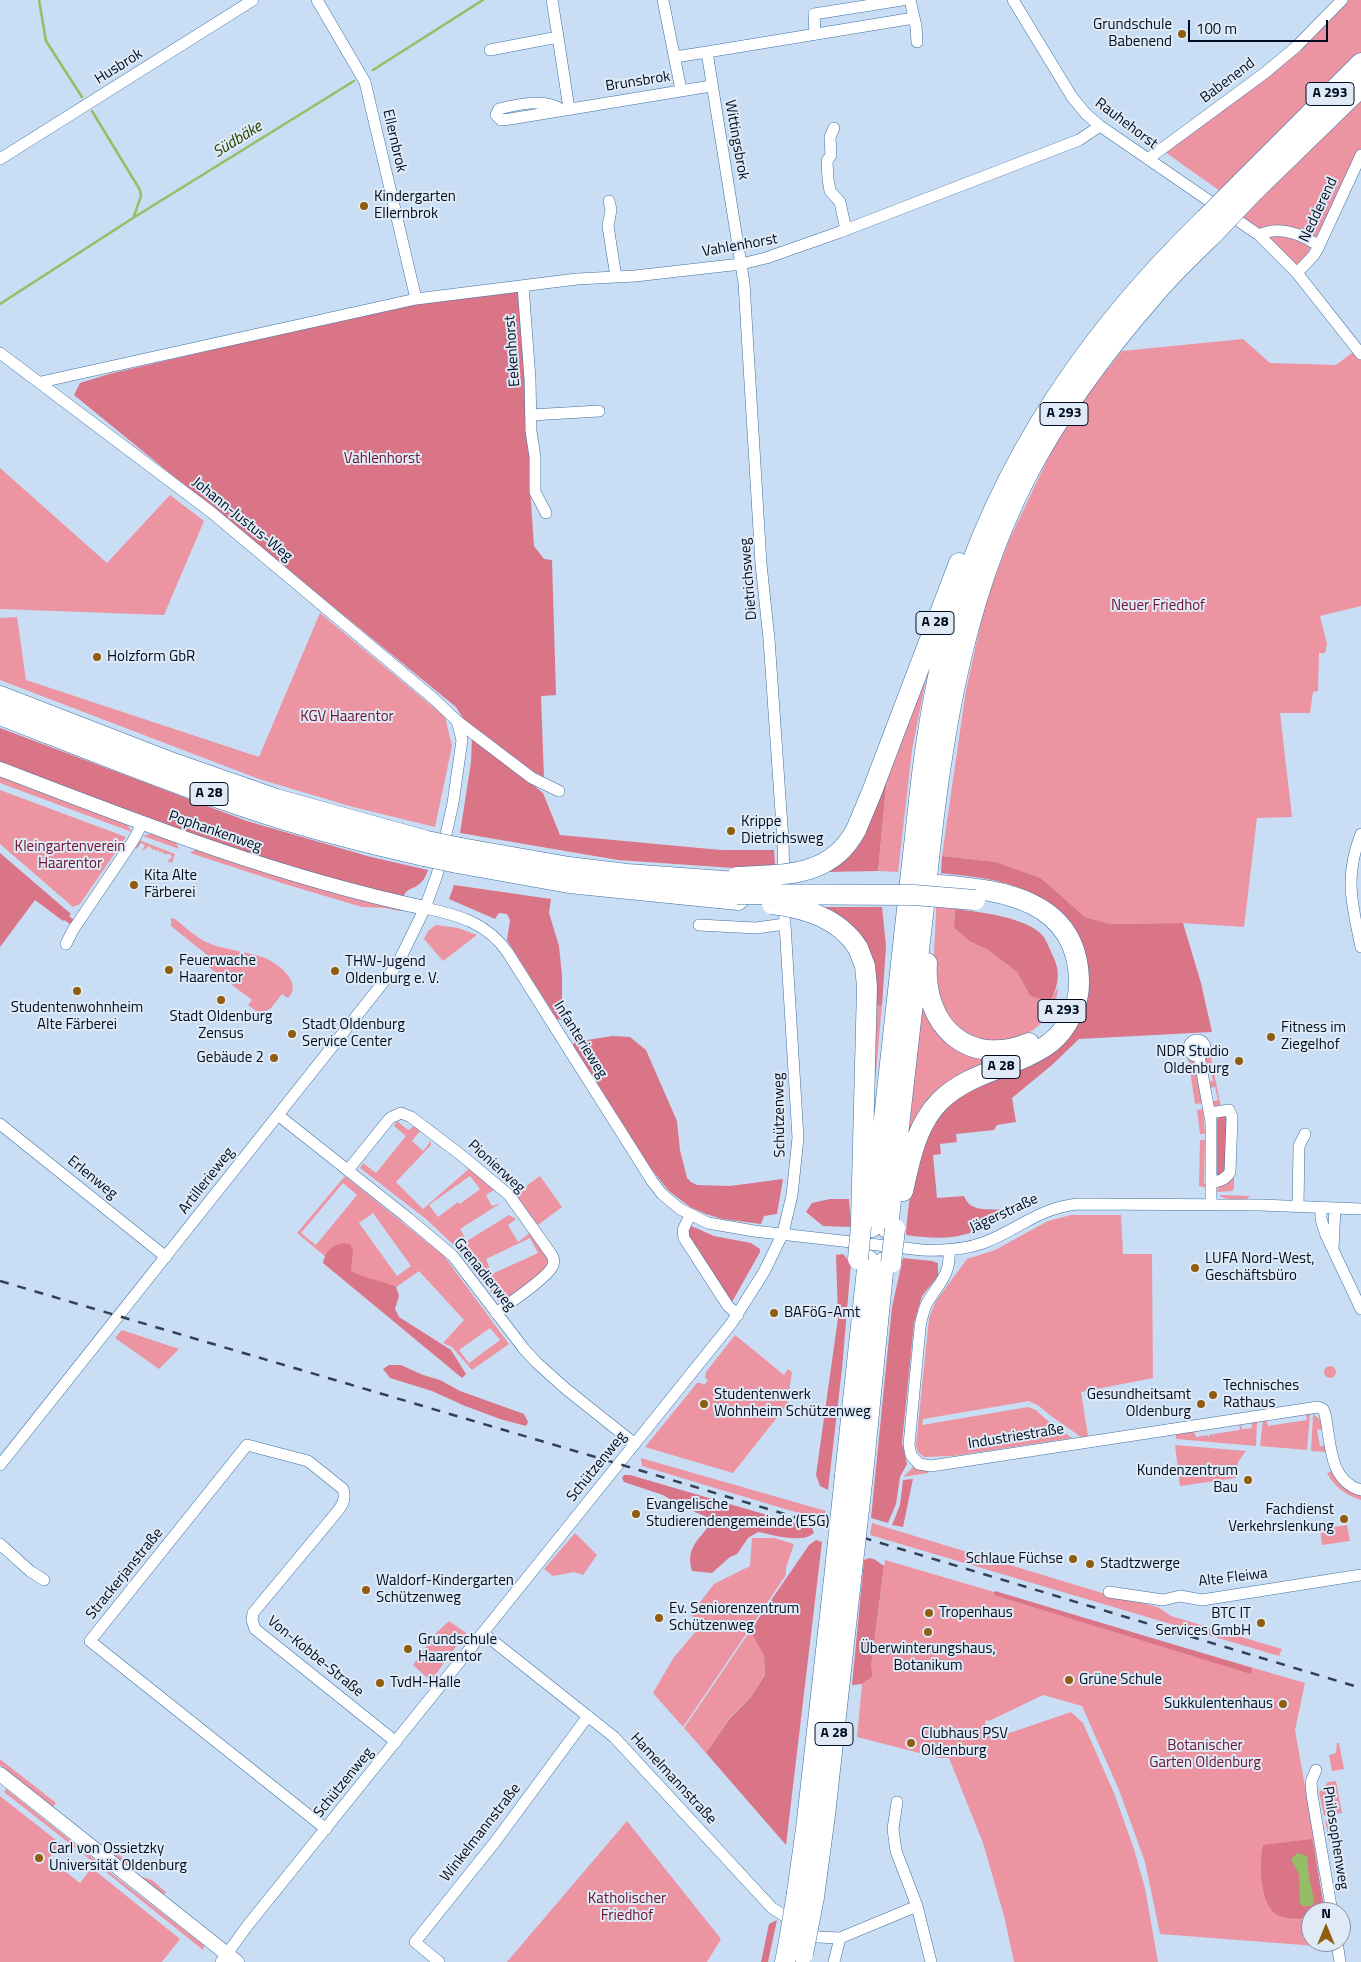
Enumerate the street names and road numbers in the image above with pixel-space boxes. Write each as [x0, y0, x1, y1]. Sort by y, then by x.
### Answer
street label: Husbrok [92, 45, 146, 89]
street label: Babenend [1197, 55, 1259, 107]
street label: Brunsbrok [604, 68, 672, 96]
road number: A 293 [1306, 82, 1354, 106]
street label: Rauhehorst [1091, 95, 1161, 153]
street label: Wittingsbrok [720, 98, 752, 182]
street label: Ellernbrok [378, 108, 410, 174]
street label: Nedderend [1296, 175, 1342, 245]
street label: Vahlenhorst [701, 231, 779, 261]
street label: Eekenhorst [502, 315, 524, 387]
road number: A 293 [1040, 402, 1088, 426]
street label: Johann-Justus-Weg [188, 474, 296, 566]
street label: Dietrichsweg [736, 537, 762, 621]
road number: A 28 [916, 612, 954, 634]
road number: A 28 [190, 782, 228, 806]
street label: Pophankenweg [166, 808, 264, 856]
street label: Infanterieweg [549, 998, 611, 1082]
road number: A 293 [1038, 999, 1086, 1022]
road number: A 28 [982, 1056, 1020, 1078]
street label: Schützenweg [770, 1072, 790, 1158]
street label: Pionierweg [464, 1137, 528, 1197]
street label: Artillerieweg [175, 1144, 239, 1218]
street label: Erlenweg [63, 1152, 121, 1204]
street label: Jägerstraße [967, 1190, 1041, 1238]
street label: Grenadierweg [449, 1235, 519, 1315]
street label: Industriestraße [967, 1421, 1065, 1453]
street label: Schützenweg [563, 1428, 631, 1506]
street label: Strackerjanstraße [83, 1525, 167, 1623]
street label: Alte Fleiwa [1197, 1565, 1269, 1591]
street label: Von-Kobbe-Straße [263, 1613, 367, 1701]
road number: A 28 [815, 1722, 853, 1746]
street label: Hamelmannstraße [626, 1730, 720, 1828]
street label: Schützenweg [310, 1744, 378, 1822]
street label: Winkelmannstraße [437, 1780, 525, 1886]
street label: Philosophenweg [1318, 1785, 1352, 1891]

